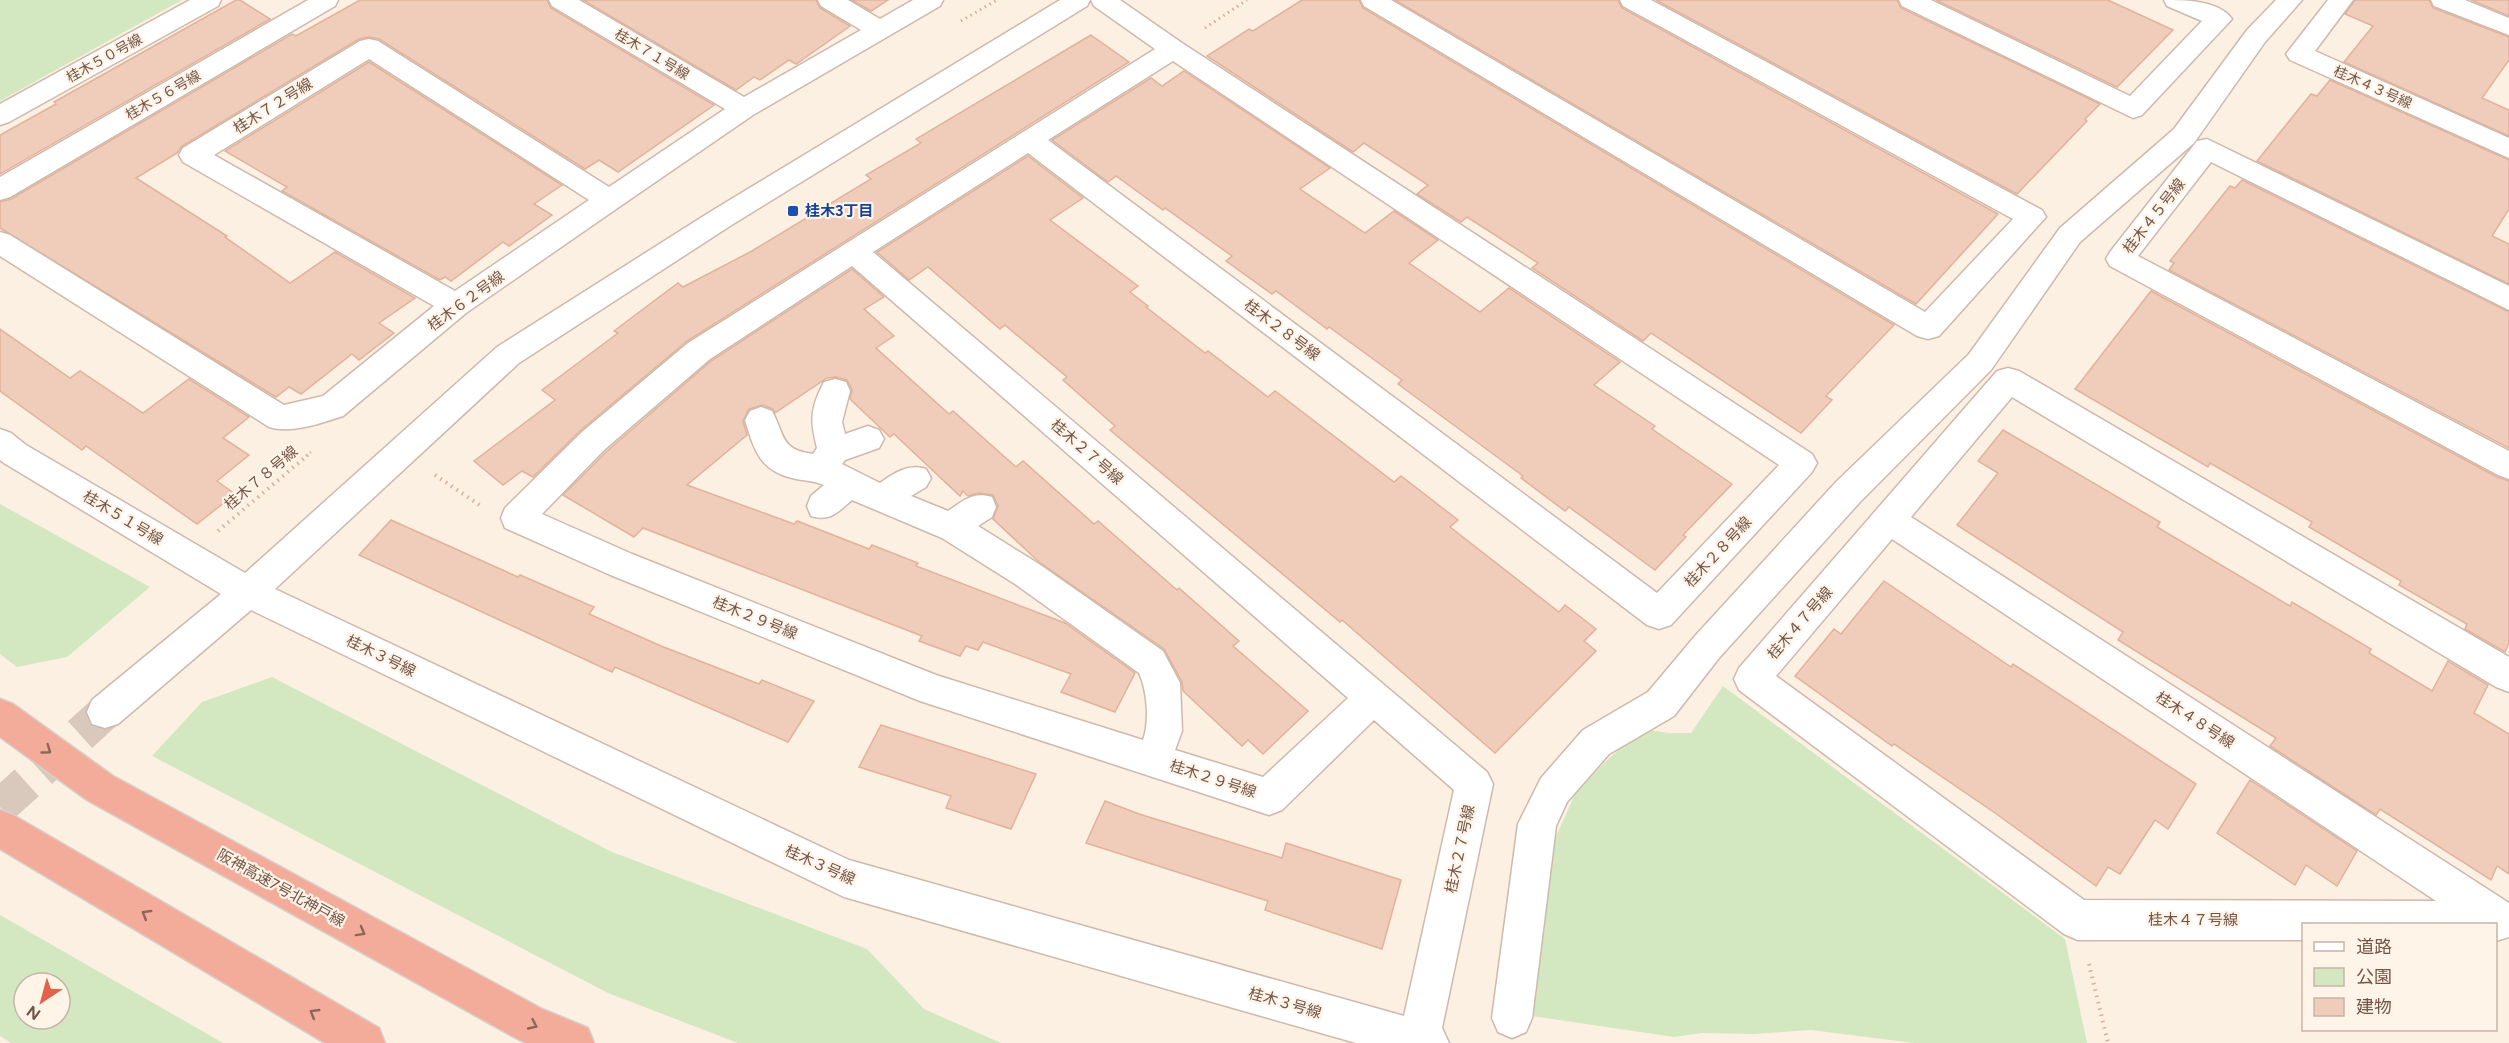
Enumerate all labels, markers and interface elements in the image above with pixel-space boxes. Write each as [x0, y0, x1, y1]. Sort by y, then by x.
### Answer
street label: 桂木７１号線 [611, 26, 692, 83]
street label: 桂木５０号線 [63, 31, 145, 86]
street label: 桂木４３号線 [2331, 63, 2415, 112]
street label: 桂木５６号線 [123, 67, 204, 124]
street label: 桂木７２号線 [230, 75, 316, 137]
street label: 桂木４５号線 [2119, 175, 2189, 257]
place label: 桂木3丁目 [805, 202, 873, 220]
marker: 桂木3丁目 [786, 204, 800, 218]
street label: 桂木６２号線 [424, 267, 508, 335]
street label: 桂木２８号線 [1241, 296, 1323, 364]
street label: 桂木２７号線 [1047, 416, 1127, 488]
street label: 桂木７８号線 [221, 442, 301, 514]
street label: 桂木５１号線 [80, 487, 166, 549]
street label: 桂木２８号線 [1681, 513, 1755, 591]
street label: 桂木４７号線 [1764, 583, 1836, 663]
street label: 桂木２９号線 [710, 593, 800, 643]
street label: 桂木３号線 [343, 631, 419, 681]
street label: 桂木４８号線 [2152, 688, 2238, 752]
one-way arrow [41, 743, 52, 754]
street label: 桂木２９号線 [1167, 757, 1259, 801]
street label: 桂木２７号線 [1442, 803, 1478, 895]
street label: 桂木３号線 [782, 842, 858, 888]
street label: 阪神高速7号北神戸線 [214, 845, 348, 931]
one-way arrow [142, 910, 152, 921]
street label: 桂木４７号線 [2148, 911, 2238, 929]
legend [2302, 923, 2497, 1031]
one-way arrow [355, 925, 366, 936]
text: 道路 [2356, 936, 2392, 958]
text: 公園 [2356, 966, 2392, 988]
north arrow [12, 971, 72, 1031]
street label: 桂木３号線 [1246, 984, 1324, 1022]
text: 建物 [2356, 996, 2392, 1018]
text: N [23, 1001, 44, 1024]
one-way arrow [310, 1009, 320, 1021]
one-way arrow [526, 1017, 537, 1029]

